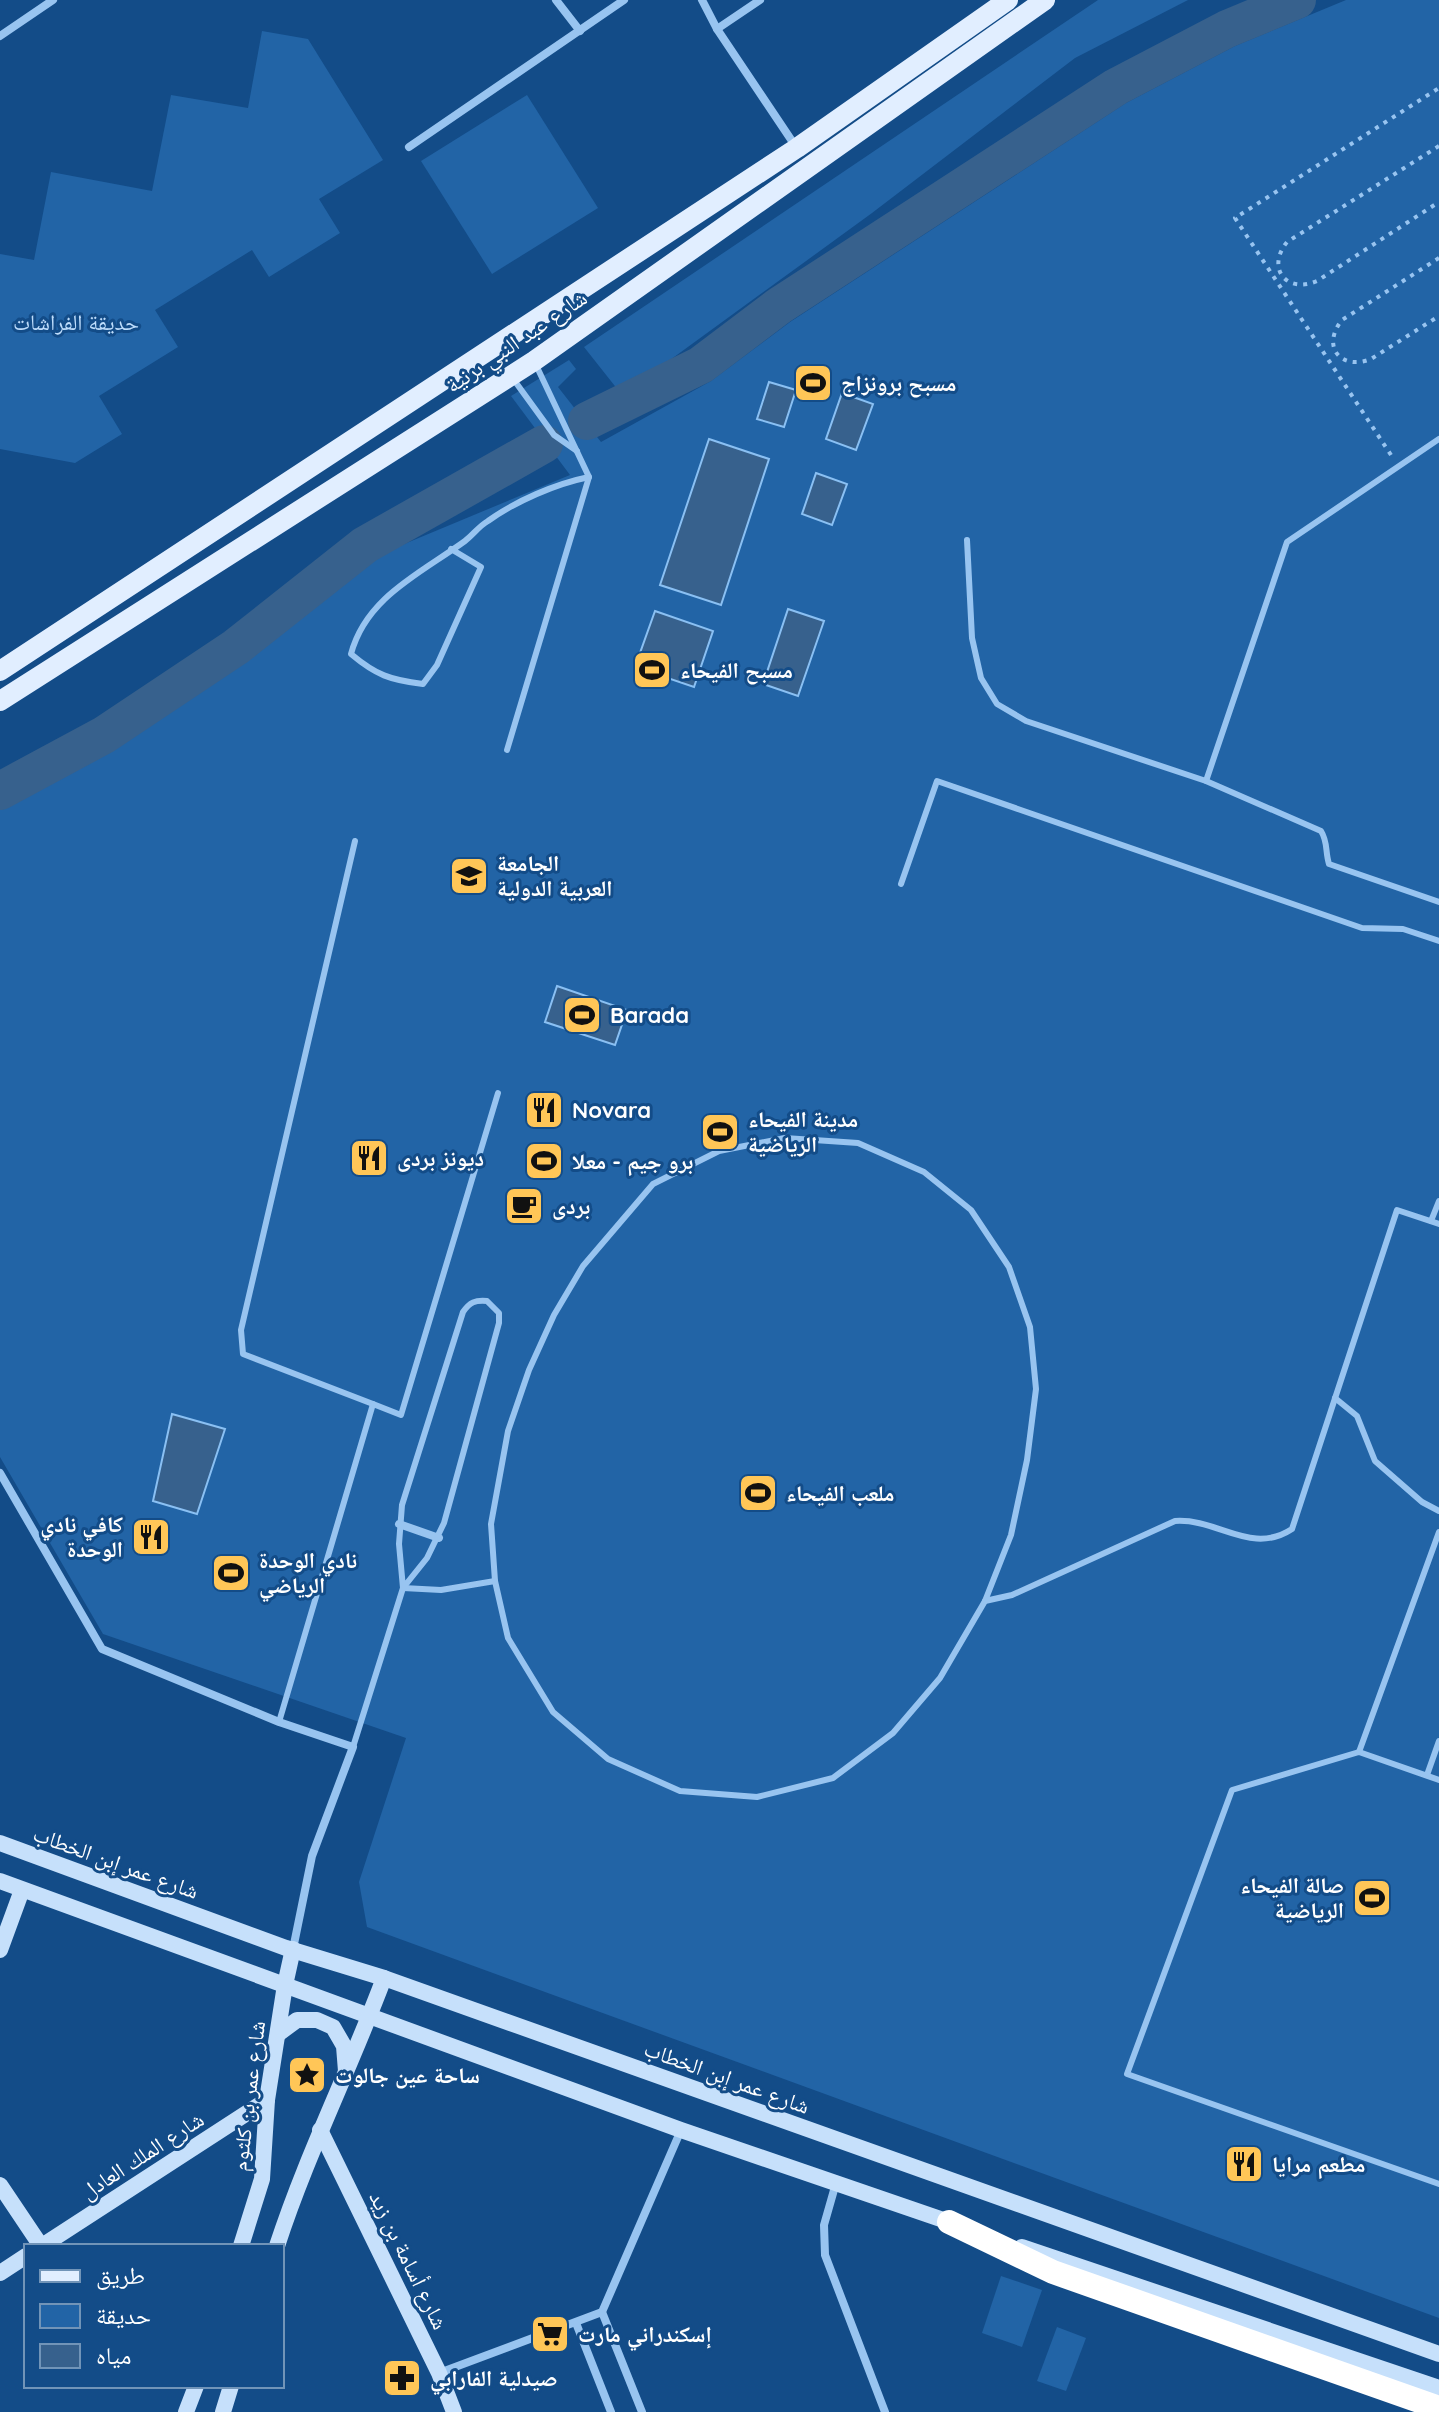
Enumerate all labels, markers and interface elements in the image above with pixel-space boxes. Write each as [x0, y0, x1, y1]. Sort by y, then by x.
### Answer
street label: شارع عبد النبي برنية [440, 283, 594, 402]
park label: حديقة الفراشات [13, 308, 139, 336]
sports icon: مسبح برونزاج [792, 362, 834, 404]
place label: مسبح برونزاج [841, 369, 956, 398]
sports icon: مسبح الفيحاء [631, 649, 673, 691]
place label: مسبح الفيحاء [680, 656, 793, 685]
place label: الجامعة العربية الدولية [497, 849, 613, 902]
school or university icon: الجامعة العربية الدولية [448, 855, 490, 897]
sports icon: Barada [561, 994, 603, 1036]
place label: Barada [610, 1001, 689, 1029]
restaurant icon: Novara [523, 1089, 565, 1131]
place label: Novara [572, 1096, 651, 1124]
place label: مدينة الفيحاء الرياضية [748, 1105, 858, 1158]
sports icon: مدينة الفيحاء الرياضية [699, 1111, 741, 1153]
restaurant icon: ديونز بردى [348, 1137, 390, 1179]
sports icon: برو جيم - معلا [523, 1140, 565, 1182]
place label: ديونز بردى [397, 1144, 484, 1172]
place label: برو جيم - معلا [572, 1147, 693, 1176]
cafe icon: بردى [503, 1185, 545, 1227]
place label: بردى [552, 1192, 590, 1220]
sports icon: ملعب الفيحاء [737, 1472, 779, 1514]
place label: ملعب الفيحاء [786, 1479, 895, 1507]
place label: كافي نادي الوحدة [40, 1510, 123, 1563]
restaurant icon: كافي نادي الوحدة [130, 1516, 172, 1558]
place label: نادي الوحدة الرياضي [259, 1546, 357, 1602]
sports icon: نادي الوحدة الرياضي [210, 1552, 252, 1594]
street label: شارع عمر إبن الخطاب [29, 1819, 203, 1906]
place label: صالة الفيحاء الرياضية [1240, 1871, 1344, 1924]
sports icon: صالة الفيحاء الرياضية [1351, 1877, 1393, 1919]
street label: شارع عمر بن كلثوم [225, 2019, 272, 2173]
street label: شارع عمر إبن الخطاب [640, 2034, 814, 2121]
place icon: ساحة عين جالوت [286, 2054, 328, 2096]
place label: ساحة عين جالوت [335, 2061, 480, 2089]
street label: شارع الملك العادل [75, 2105, 209, 2205]
restaurant icon: مطعم مرايا [1223, 2143, 1265, 2185]
place label: مطعم مرايا [1272, 2150, 1365, 2179]
street label: شارع أسامة بن زيد [363, 2186, 455, 2334]
legend [24, 2244, 284, 2388]
text: طريق [96, 2260, 145, 2290]
text: حديقة [96, 2300, 151, 2330]
supermarket icon: إسكندراني مارت [529, 2313, 571, 2355]
place label: إسكندراني مارت [578, 2320, 712, 2351]
text: مياه [96, 2340, 131, 2370]
pharmacy icon: صيدلية الفارابي [381, 2357, 423, 2399]
place label: صيدلية الفارابي [430, 2364, 557, 2395]

